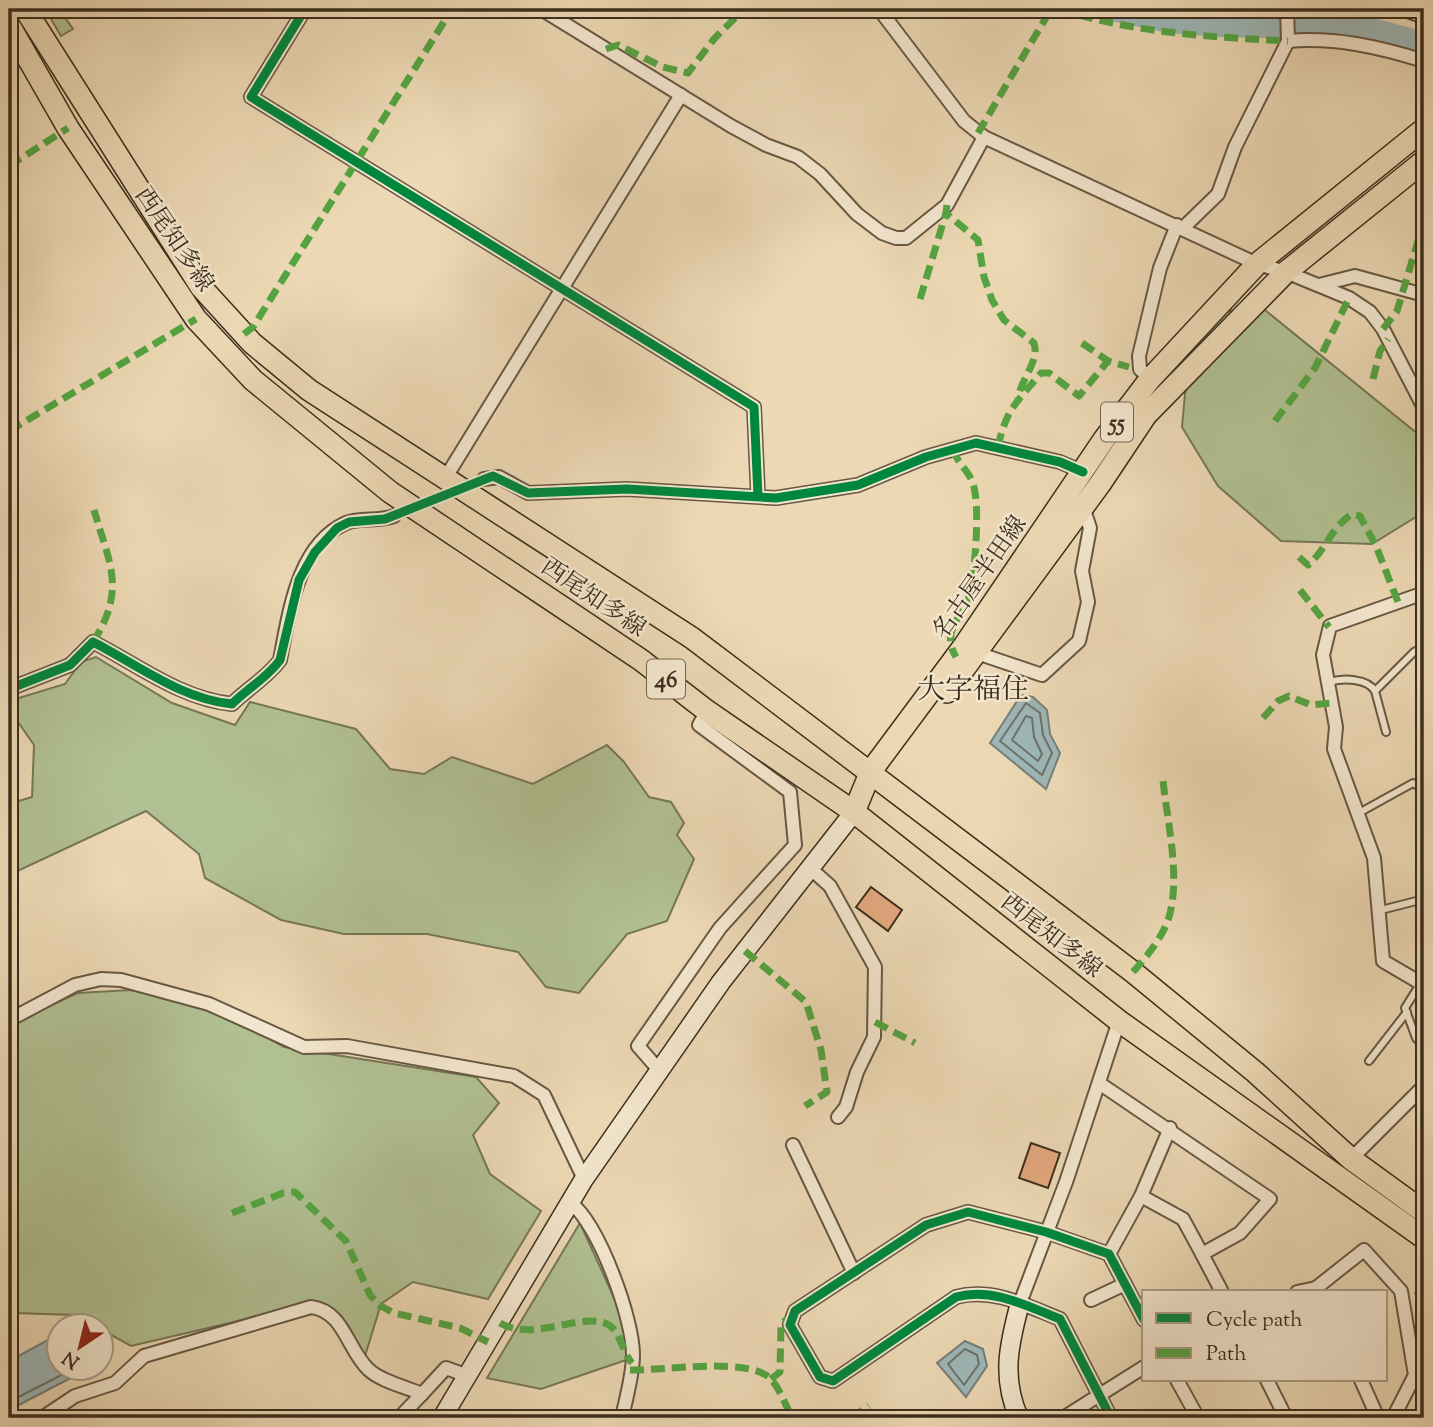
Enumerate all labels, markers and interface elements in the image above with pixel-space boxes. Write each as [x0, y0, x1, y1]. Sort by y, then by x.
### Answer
street label: 西尾知多線 [126, 181, 221, 299]
road number: 55 [1101, 402, 1133, 442]
street label: 名古屋半田線 [925, 509, 1036, 647]
street label: 西尾知多線 [534, 551, 652, 646]
road number: 46 [647, 660, 685, 698]
district label: 大字福住 [917, 671, 1029, 711]
street label: 西尾知多線 [993, 886, 1109, 987]
legend [1142, 1290, 1388, 1382]
text: Cycle path [1206, 1306, 1303, 1336]
north arrow [46, 1312, 116, 1382]
text: Path [1206, 1340, 1247, 1370]
text: N [58, 1343, 86, 1374]

